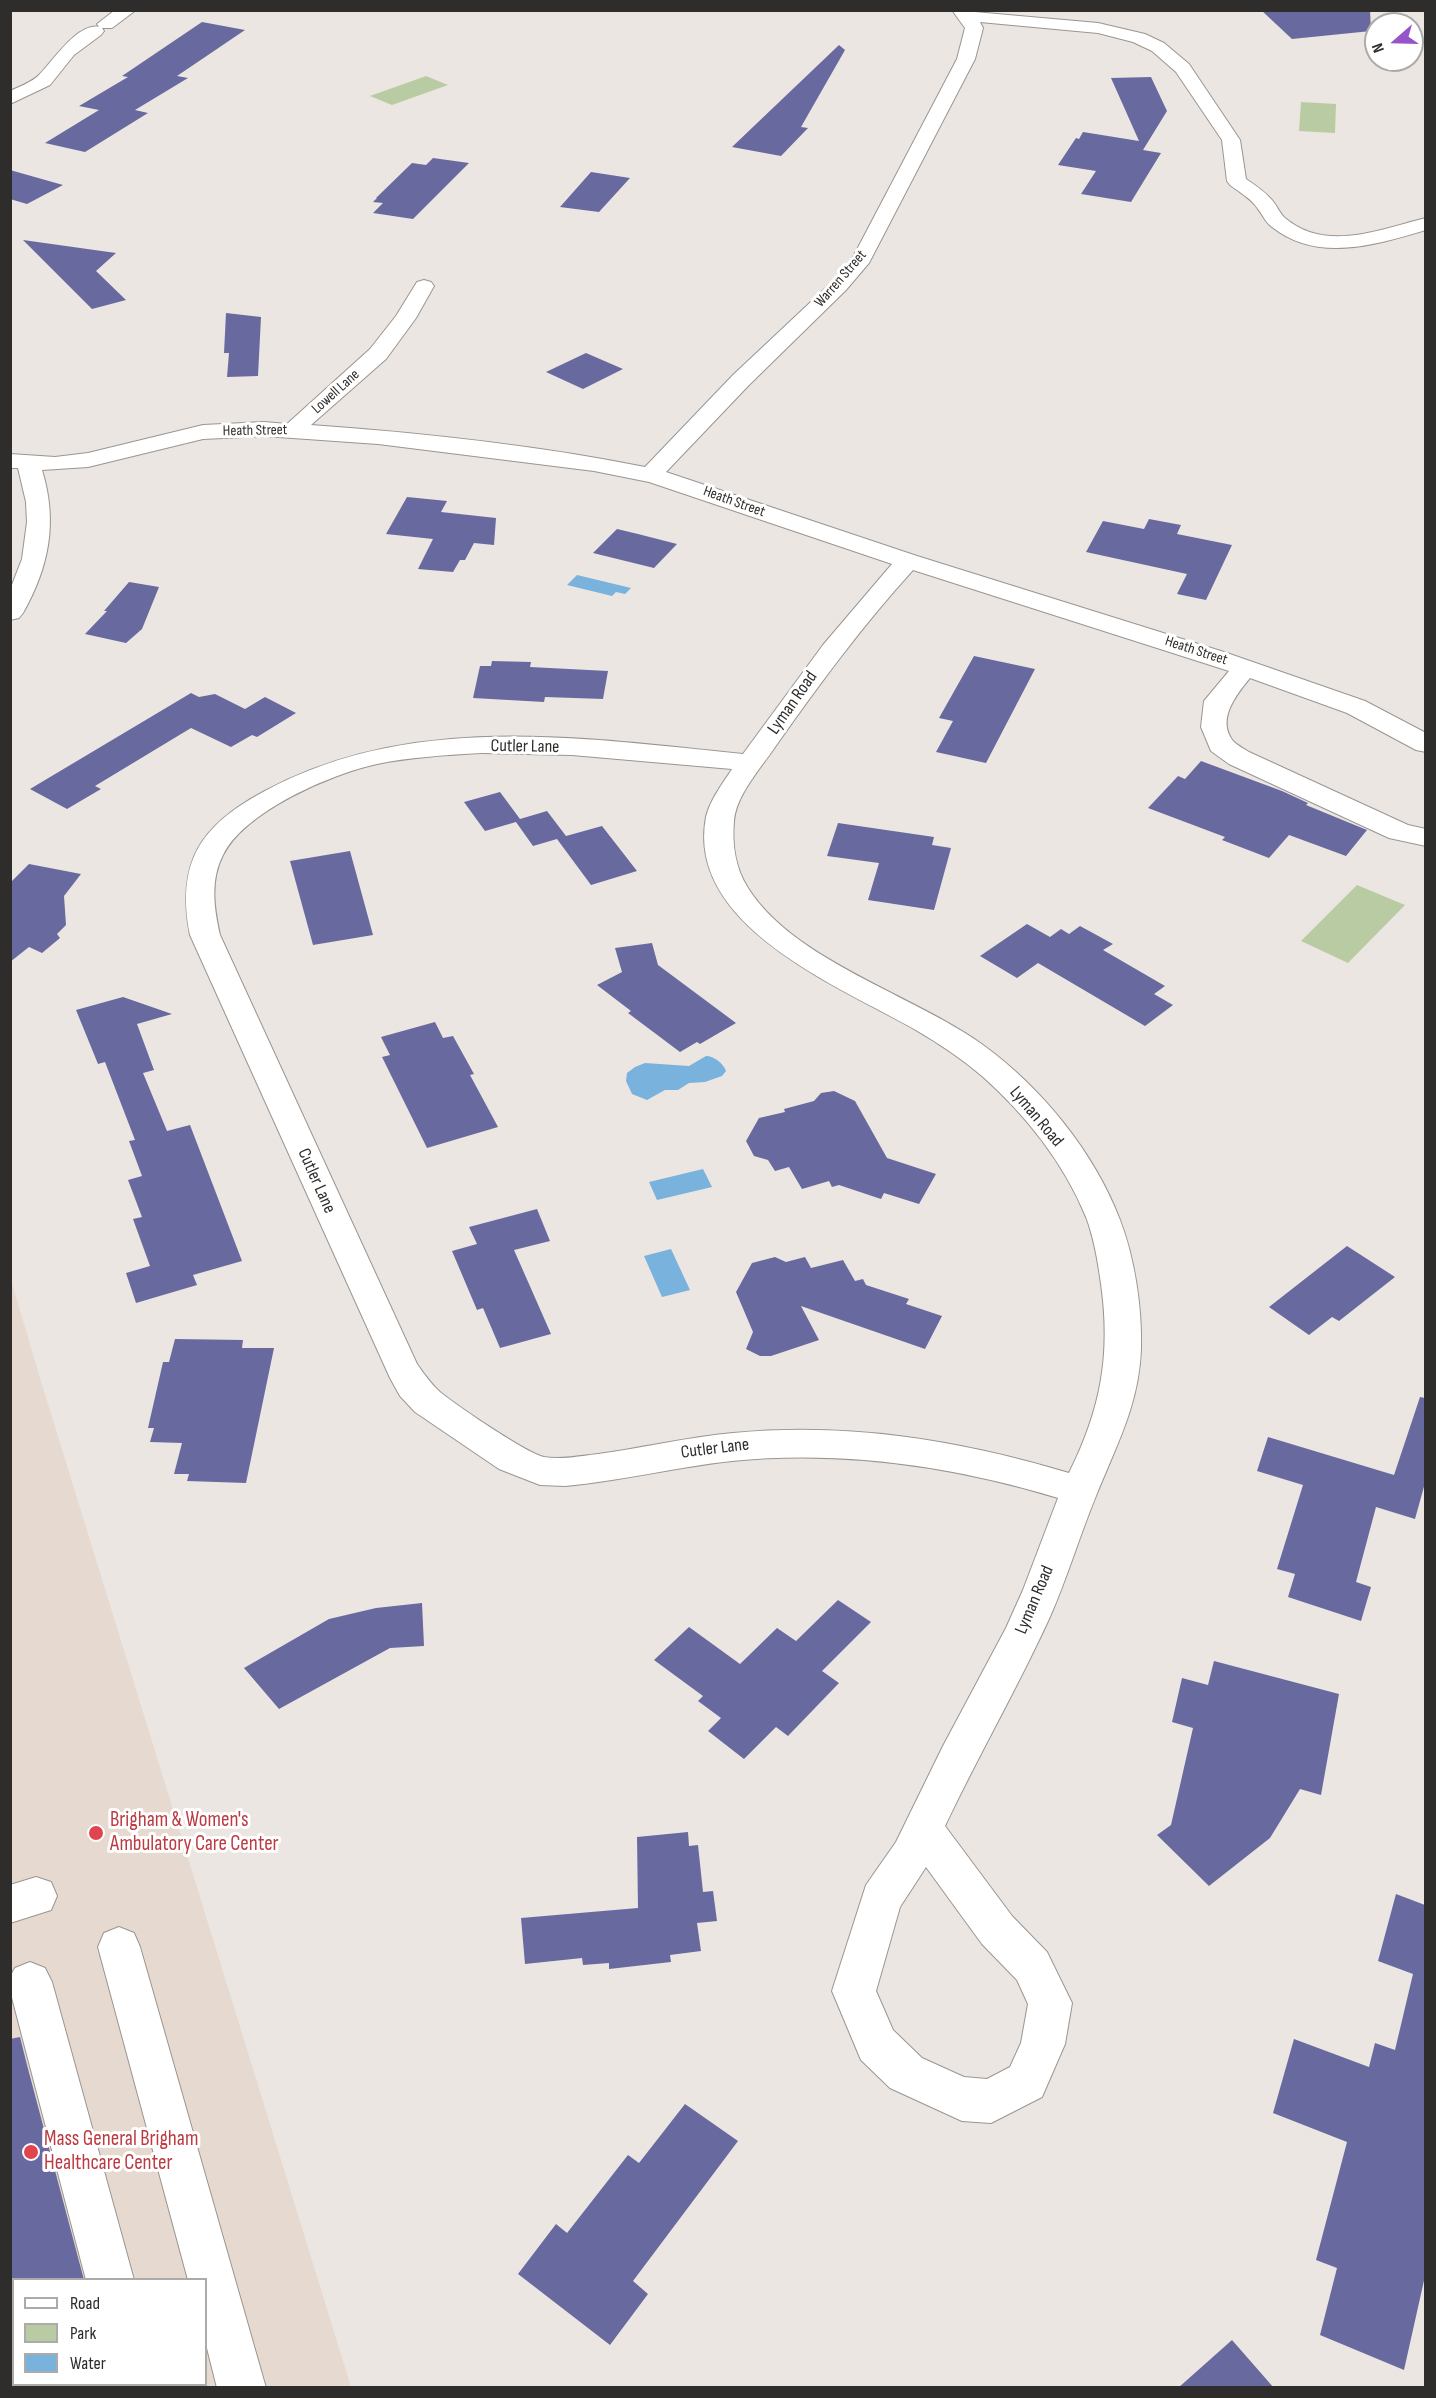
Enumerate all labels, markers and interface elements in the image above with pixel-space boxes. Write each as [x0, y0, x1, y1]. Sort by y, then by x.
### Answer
north arrow [1364, 12, 1424, 72]
text: N [1368, 40, 1389, 55]
street label: Warren Street [811, 247, 871, 311]
street label: Lowell Lane [309, 366, 363, 418]
street label: Heath Street [223, 421, 287, 441]
street label: Heath Street [701, 483, 767, 521]
street label: Heath Street [1163, 632, 1229, 670]
street label: Lyman Road [763, 667, 823, 739]
street label: Cutler Lane [490, 736, 560, 758]
street label: Lyman Road [1005, 1082, 1067, 1152]
street label: Cutler Lane [292, 1145, 340, 1217]
street label: Cutler Lane [680, 1434, 750, 1464]
street label: Lyman Road [1011, 1563, 1059, 1637]
place label: Brigham & Women's Ambulatory Care Center [110, 1808, 279, 1858]
marker: Brigham & Women's Ambulatory Care Center [87, 1824, 105, 1842]
place label: Mass General Brigham Healthcare Center [44, 2127, 198, 2177]
marker: Mass General Brigham Healthcare Center [22, 2143, 40, 2161]
legend [12, 2278, 207, 2386]
text: Road [70, 2293, 100, 2314]
text: Park [70, 2323, 96, 2344]
text: Water [70, 2353, 106, 2374]

